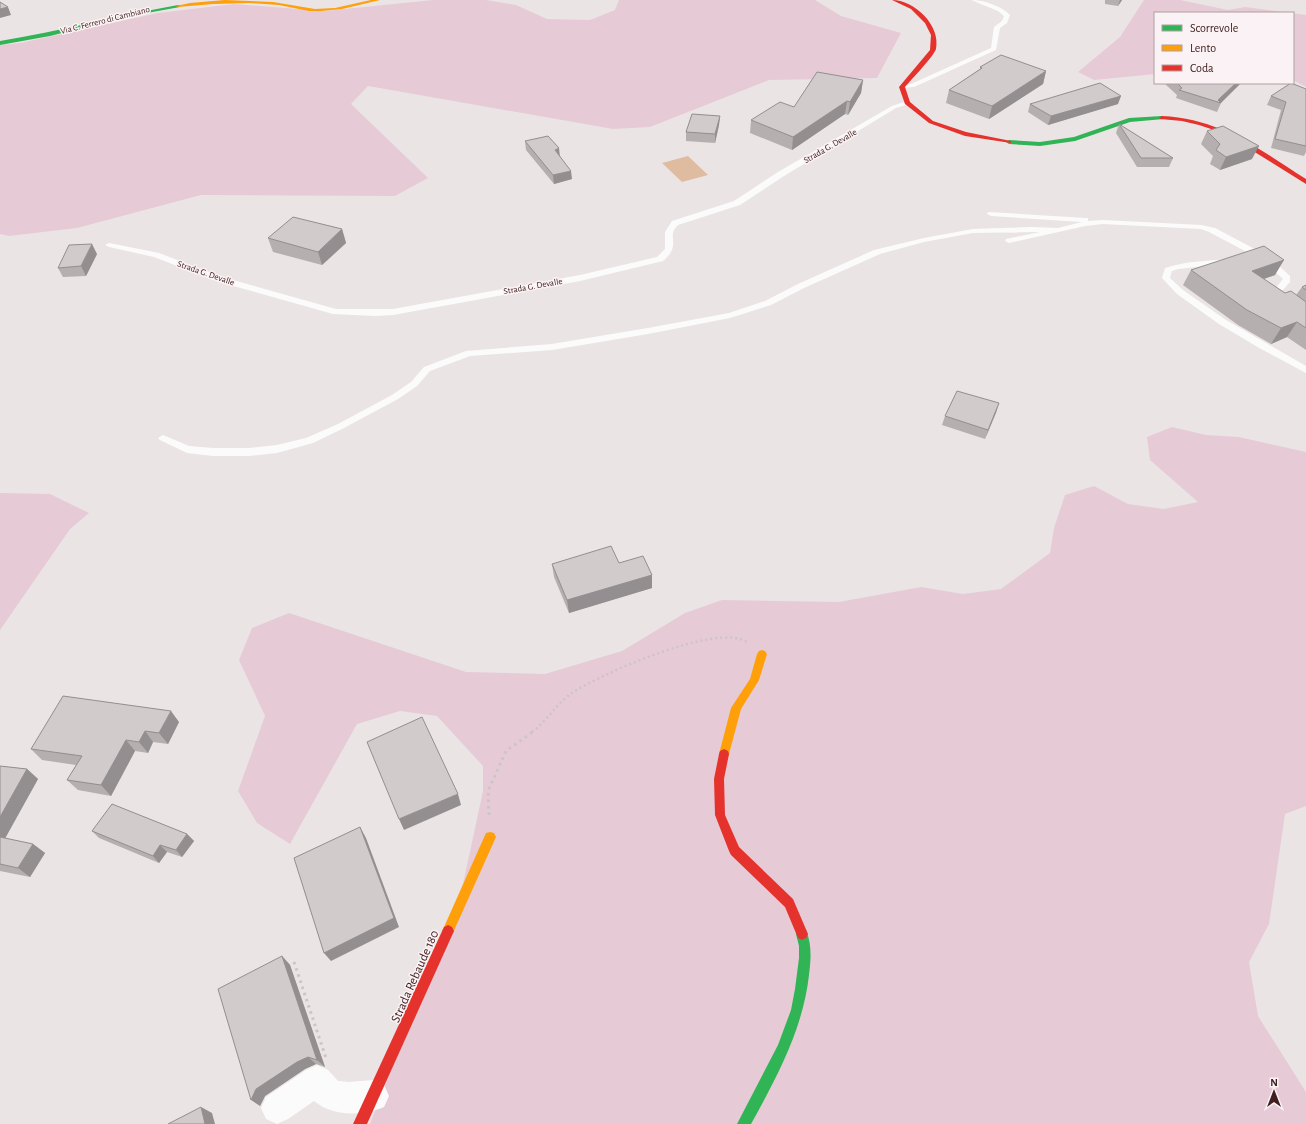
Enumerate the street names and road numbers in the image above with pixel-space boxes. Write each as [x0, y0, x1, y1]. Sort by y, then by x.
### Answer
street label: Via C. Ferrero di Cambiano [59, 5, 151, 36]
street label: Strada G. Devalle [802, 128, 858, 165]
street label: Strada G. Devalle [176, 259, 236, 287]
street label: Strada G. Devalle [503, 277, 563, 296]
street label: Strada Rebaude 180 [389, 928, 442, 1025]

